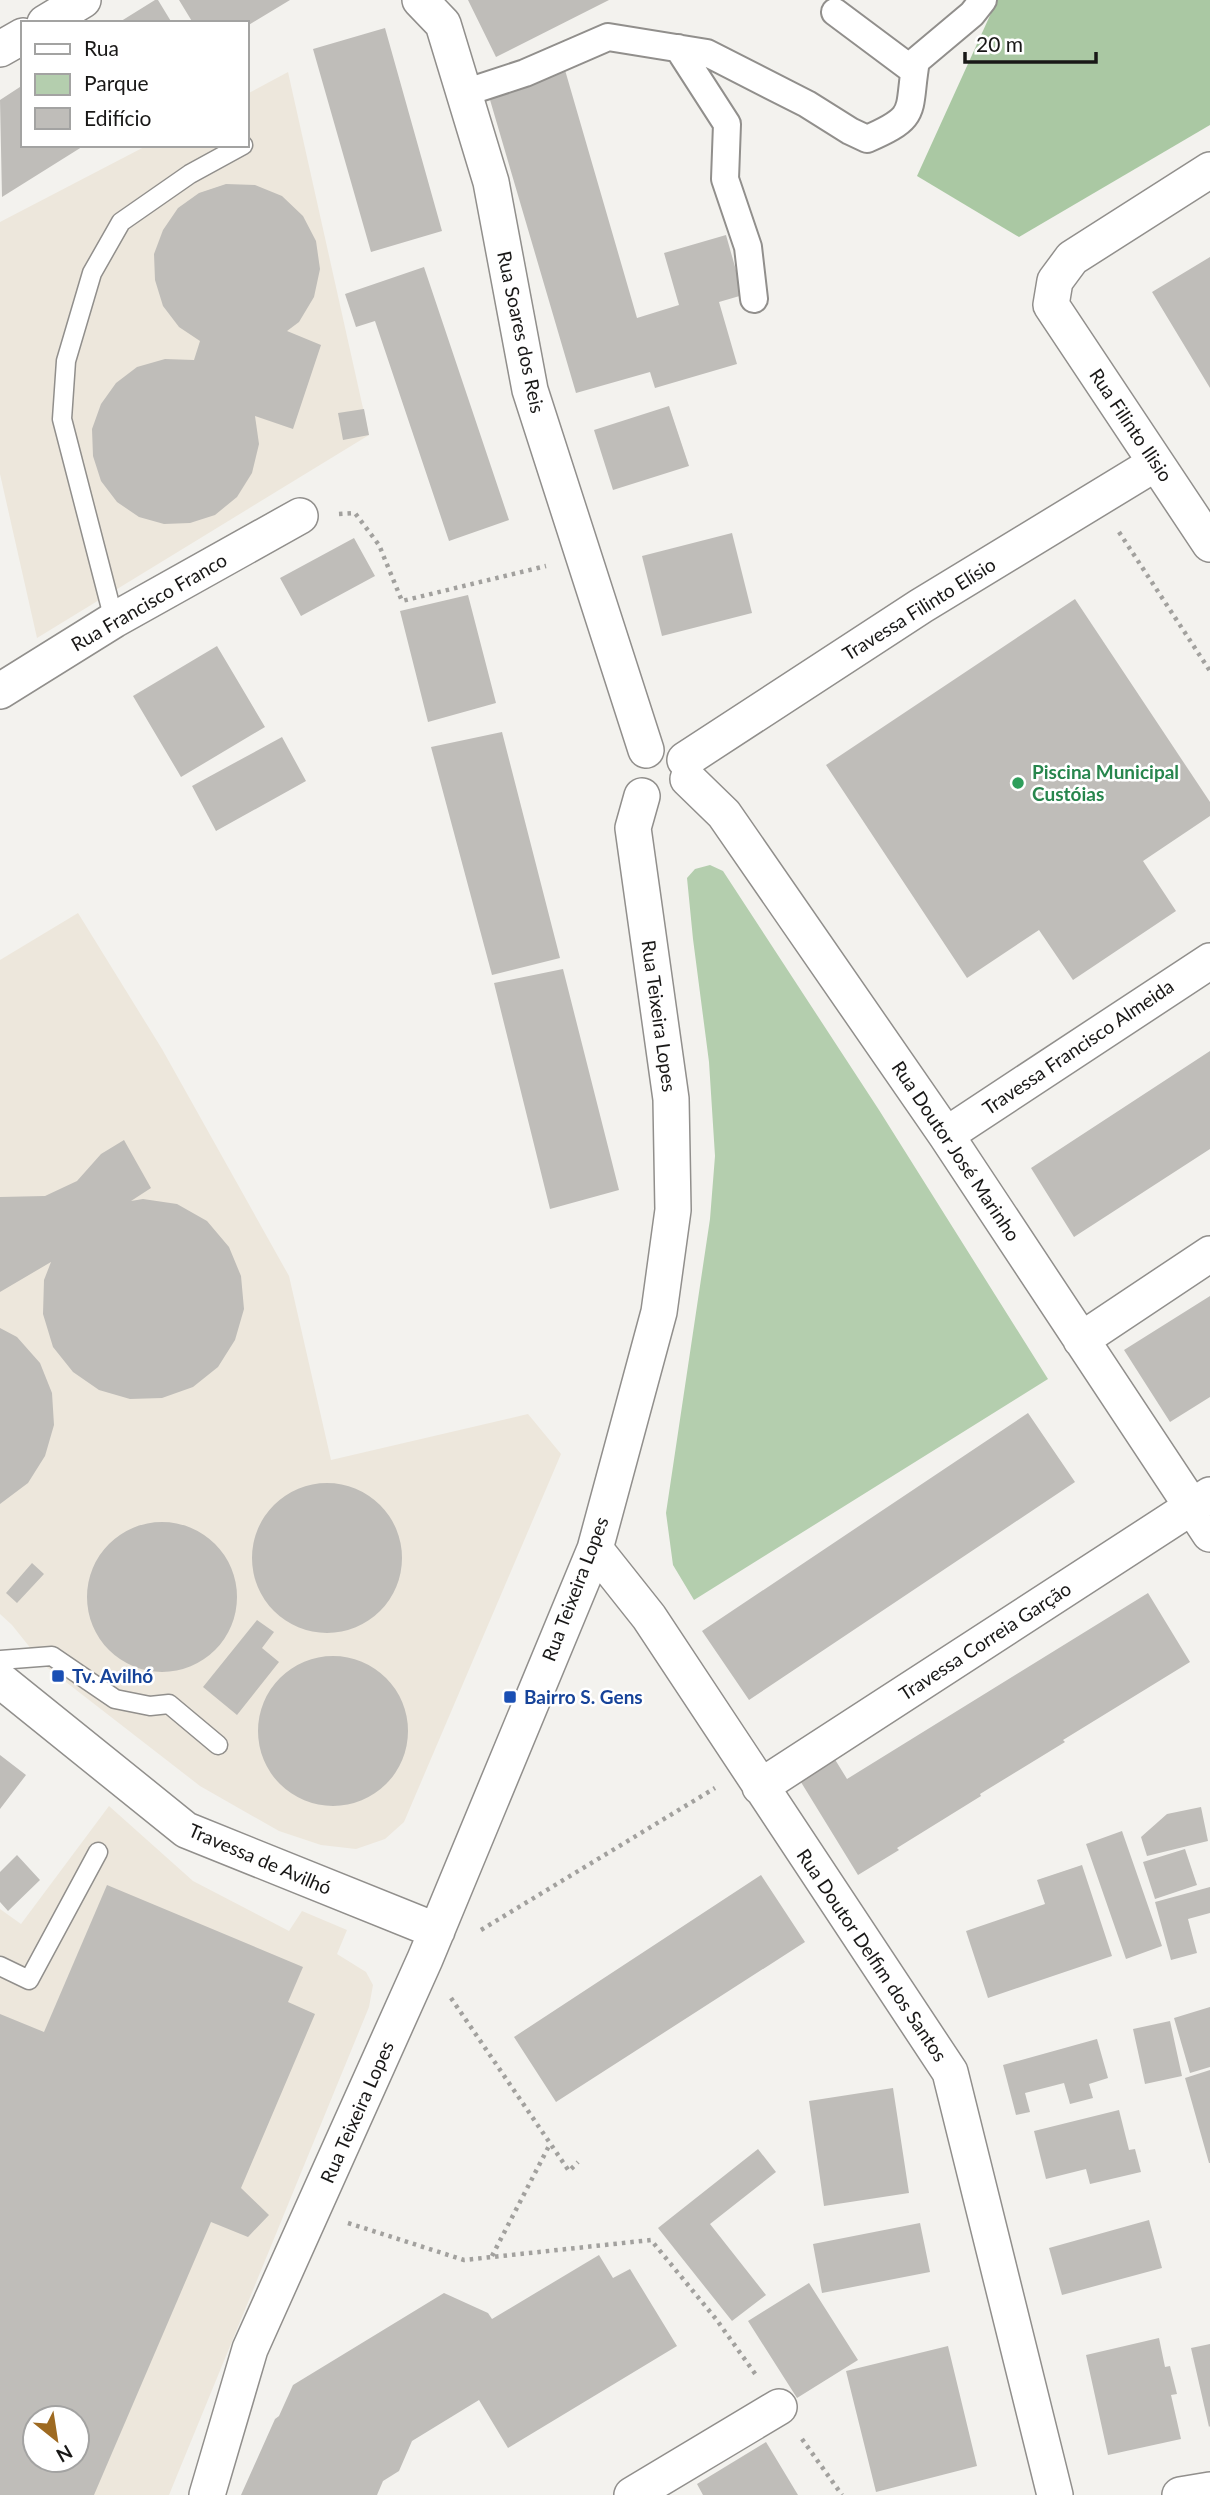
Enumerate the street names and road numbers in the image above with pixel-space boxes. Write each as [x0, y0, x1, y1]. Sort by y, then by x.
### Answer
street label: Rua Soares dos Reis [493, 249, 550, 415]
street label: Rua Filinto Ilisio [1085, 364, 1178, 486]
street label: Rua Francisco Franco [67, 548, 231, 656]
street label: Travessa Filinto Elísio [838, 552, 1000, 665]
street label: Rua Teixeira Lopes [637, 939, 682, 1093]
street label: Travessa Francisco Almeida [978, 974, 1178, 1119]
street label: Rua Doutor José Marinho [888, 1056, 1025, 1245]
street label: Rua Teixeira Lopes [536, 1513, 613, 1664]
street label: Travessa Correia Garção [895, 1576, 1075, 1705]
street label: Travessa de Avilhó [185, 1818, 335, 1899]
street label: Rua Doutor Delfim dos Santos [793, 1844, 952, 2065]
street label: Rua Teixeira Lopes [315, 2037, 398, 2186]

